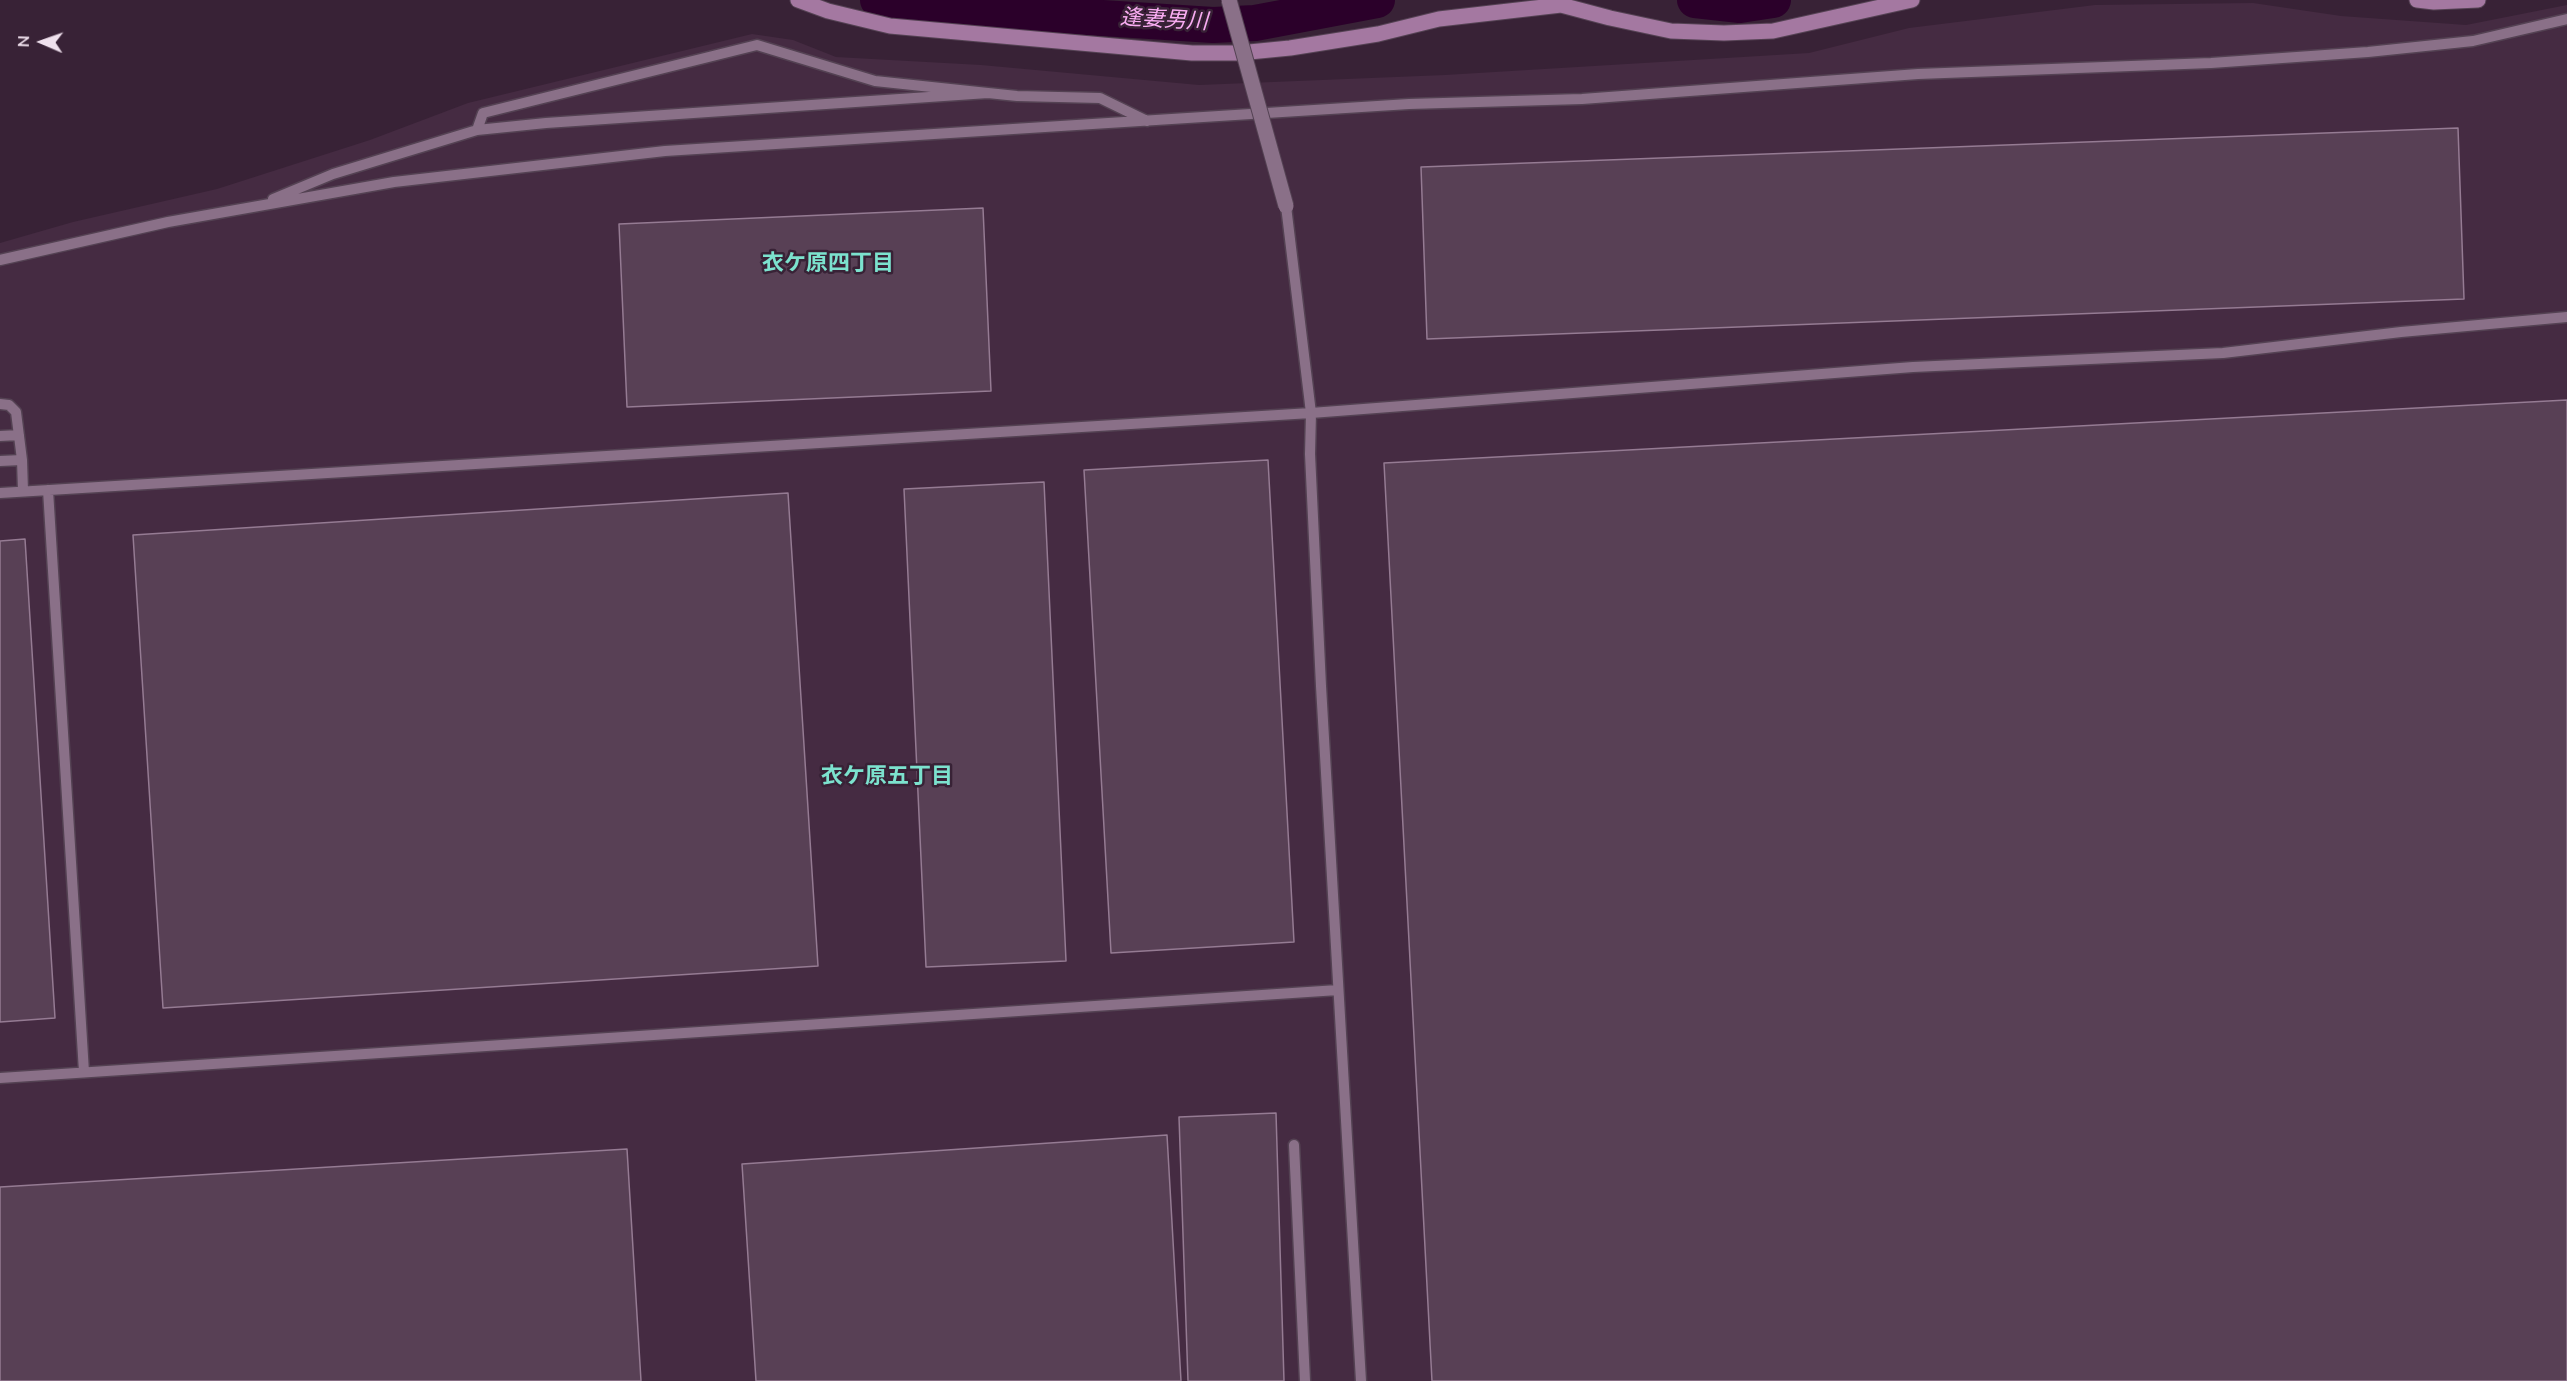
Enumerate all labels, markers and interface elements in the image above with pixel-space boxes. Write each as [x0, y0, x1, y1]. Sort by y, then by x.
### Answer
water label: 逢妻男川 [1119, 6, 1209, 36]
north arrow [12, 12, 72, 72]
text: N [13, 35, 35, 48]
district label: 衣ケ原四丁目 [762, 252, 894, 278]
district label: 衣ケ原五丁目 [821, 765, 953, 791]

